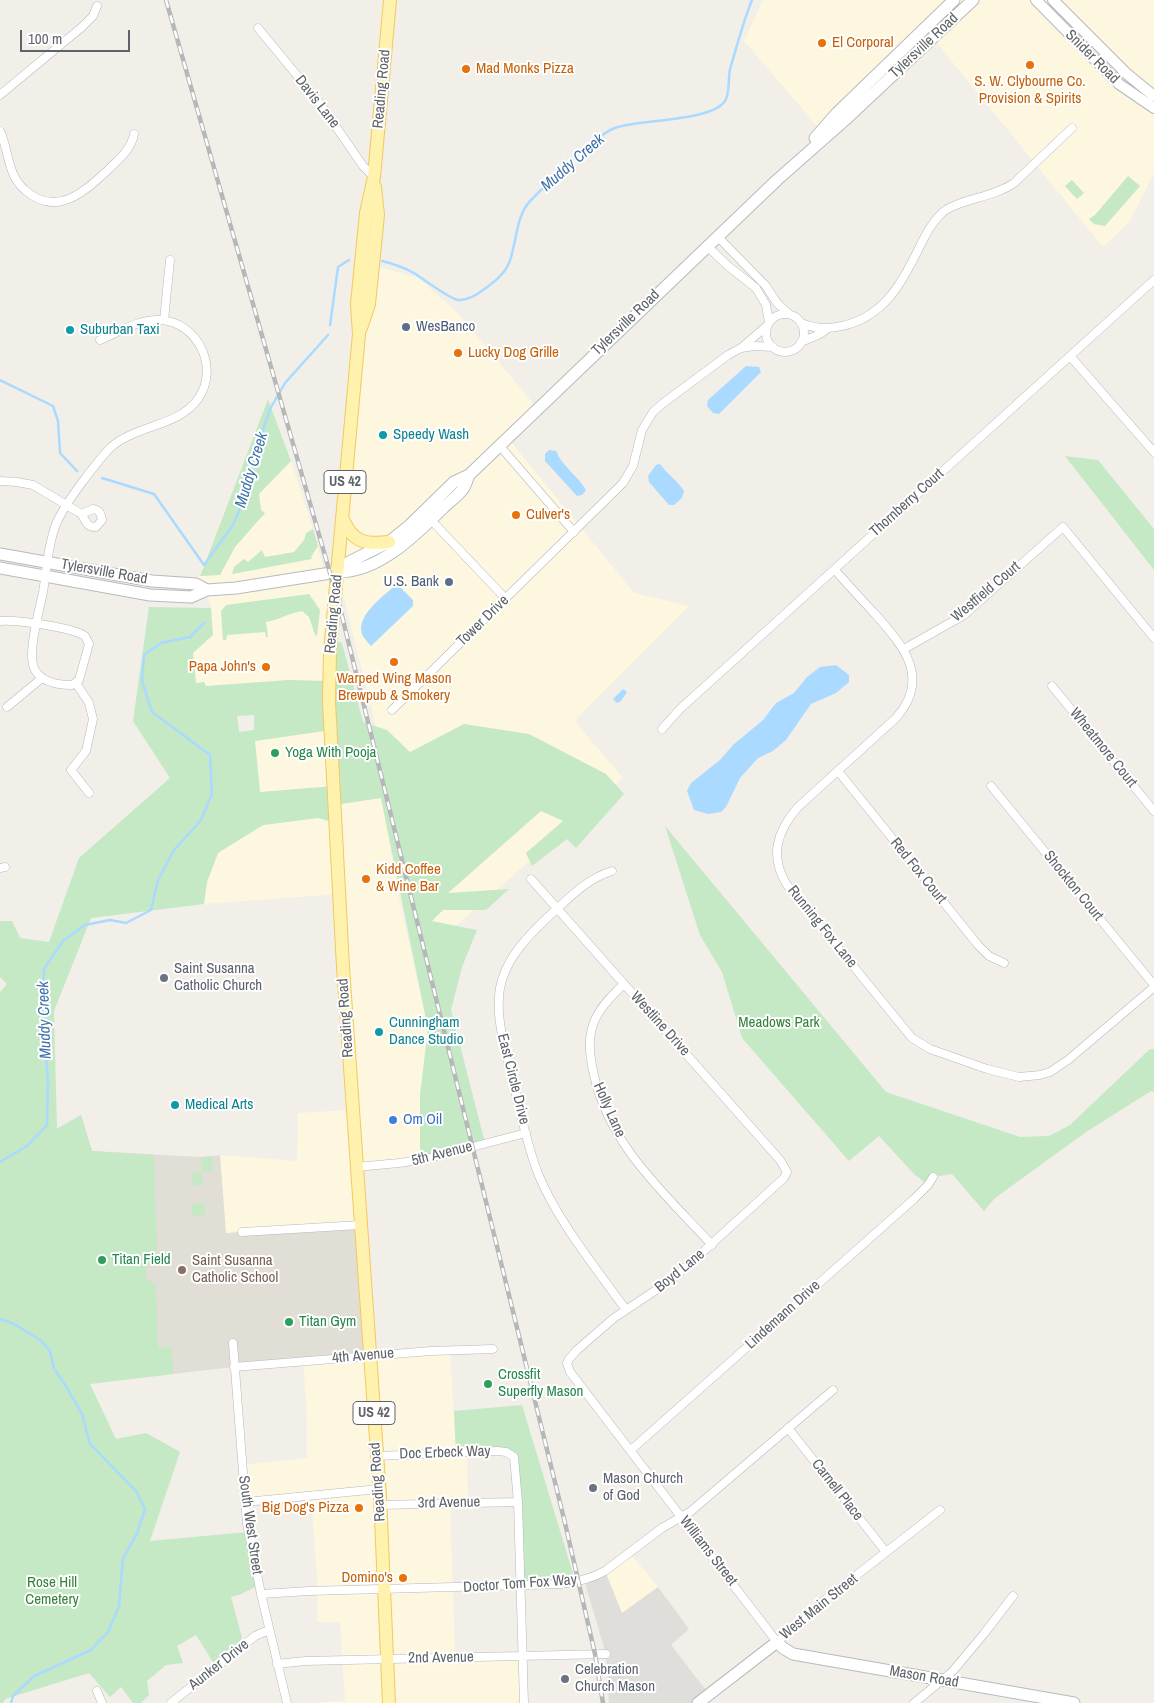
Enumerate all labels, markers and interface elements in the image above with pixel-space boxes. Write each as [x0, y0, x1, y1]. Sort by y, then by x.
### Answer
street label: Tylersville Road [886, 10, 962, 82]
scale bar [22, 20, 132, 52]
street label: Snider Road [1061, 26, 1123, 88]
text: 100 m [28, 28, 62, 49]
place label: El Corporal [832, 34, 894, 52]
marker: El Corporal [816, 37, 828, 49]
street label: Reading Road [370, 49, 394, 129]
marker: S. W. Clybourne Co. Provision & Spirits [1024, 59, 1036, 71]
place label: Mad Monks Pizza [476, 60, 574, 78]
marker: Mad Monks Pizza [460, 63, 472, 75]
street label: Davis Lane [291, 72, 343, 132]
place label: S. W. Clybourne Co. Provision & Spirits [974, 73, 1086, 108]
water label: Muddy Creek [537, 130, 609, 196]
street label: Tylersville Road [588, 286, 664, 360]
place label: WesBanco [416, 318, 475, 336]
place label: Suburban Taxi [80, 321, 160, 339]
marker: WesBanco [400, 321, 412, 333]
marker: Suburban Taxi [64, 324, 76, 336]
place label: Lucky Dog Grille [468, 344, 559, 362]
marker: Lucky Dog Grille [452, 347, 464, 359]
place label: Speedy Wash [393, 426, 469, 444]
marker: Speedy Wash [377, 429, 389, 441]
water label: Muddy Creek [231, 430, 273, 510]
street label: Thornberry Court [866, 465, 948, 541]
road number: US 42 [324, 471, 366, 494]
place label: Culver's [526, 506, 570, 524]
marker: Culver's [510, 509, 522, 521]
street label: Tylersville Road [59, 556, 149, 588]
street label: Westfield Court [948, 558, 1024, 626]
place label: U.S. Bank [384, 573, 439, 591]
street label: Reading Road [322, 574, 346, 654]
marker: U.S. Bank [443, 576, 455, 588]
street label: Tower Drive [453, 592, 513, 650]
marker: Warped Wing Mason Brewpub & Smokery [388, 656, 400, 668]
place label: Papa John's [189, 658, 256, 676]
marker: Papa John's [260, 661, 272, 673]
place label: Warped Wing Mason Brewpub & Smokery [336, 670, 452, 705]
street label: Wheatmore Court [1065, 705, 1141, 791]
place label: Yoga With Pooja [285, 744, 376, 762]
marker: Yoga With Pooja [269, 747, 281, 759]
street label: Red Fox Court [886, 834, 950, 908]
street label: Shockton Court [1039, 847, 1107, 925]
place label: Kidd Coffee & Wine Bar [376, 861, 441, 896]
marker: Kidd Coffee & Wine Bar [360, 873, 372, 885]
street label: Running Fox Lane [783, 882, 861, 972]
place label: Saint Susanna Catholic Church [174, 960, 262, 995]
marker: Saint Susanna Catholic Church [158, 972, 170, 984]
street label: Reading Road [334, 978, 358, 1058]
water label: Muddy Creek [34, 981, 56, 1059]
street label: Westline Drive [626, 988, 694, 1060]
place label: Cunningham Dance Studio [389, 1014, 464, 1049]
park label: Meadows Park [738, 1014, 820, 1032]
marker: Cunningham Dance Studio [373, 1026, 385, 1038]
street label: East Circle Drive [493, 1032, 533, 1126]
street label: Holly Lane [589, 1080, 629, 1140]
place label: Medical Arts [185, 1096, 253, 1114]
marker: Medical Arts [169, 1099, 181, 1111]
place label: Om Oil [403, 1111, 442, 1129]
marker: Om Oil [387, 1114, 399, 1126]
street label: 5th Avenue [410, 1138, 474, 1170]
street label: Boyd Lane [651, 1245, 709, 1297]
place label: Titan Field [112, 1251, 171, 1269]
place label: Saint Susanna Catholic School [192, 1252, 278, 1287]
marker: Titan Field [96, 1254, 108, 1266]
marker: Saint Susanna Catholic School [176, 1264, 188, 1276]
street label: Lindemann Drive [742, 1277, 824, 1353]
place label: Titan Gym [299, 1313, 356, 1331]
marker: Titan Gym [283, 1316, 295, 1328]
street label: 4th Avenue [331, 1344, 395, 1368]
place label: Crossfit Superfly Mason [498, 1366, 583, 1401]
marker: Crossfit Superfly Mason [482, 1378, 494, 1390]
road number: US 42 [353, 1402, 395, 1425]
street label: Reading Road [366, 1442, 390, 1522]
street label: Doc Erbeck Way [399, 1442, 491, 1464]
street label: Carnell Place [807, 1456, 867, 1524]
place label: Mason Church of God [603, 1470, 683, 1505]
street label: South West Street [234, 1474, 266, 1576]
marker: Mason Church of God [587, 1482, 599, 1494]
street label: 3rd Avenue [417, 1493, 481, 1513]
place label: Big Dog's Pizza [262, 1499, 349, 1517]
marker: Big Dog's Pizza [353, 1502, 365, 1514]
street label: Williams Street [675, 1513, 741, 1589]
place label: Domino's [341, 1569, 393, 1587]
street label: West Main Street [776, 1570, 862, 1644]
street label: Doctor Tom Fox Way [463, 1571, 577, 1597]
marker: Domino's [397, 1572, 409, 1584]
park label: Rose Hill Cemetery [25, 1574, 79, 1609]
street label: Aunker Drive [185, 1636, 253, 1694]
street label: 2nd Avenue [408, 1648, 474, 1668]
place label: Celebration Church Mason [575, 1661, 655, 1696]
street label: Mason Road [888, 1662, 960, 1692]
marker: Celebration Church Mason [559, 1673, 571, 1685]

